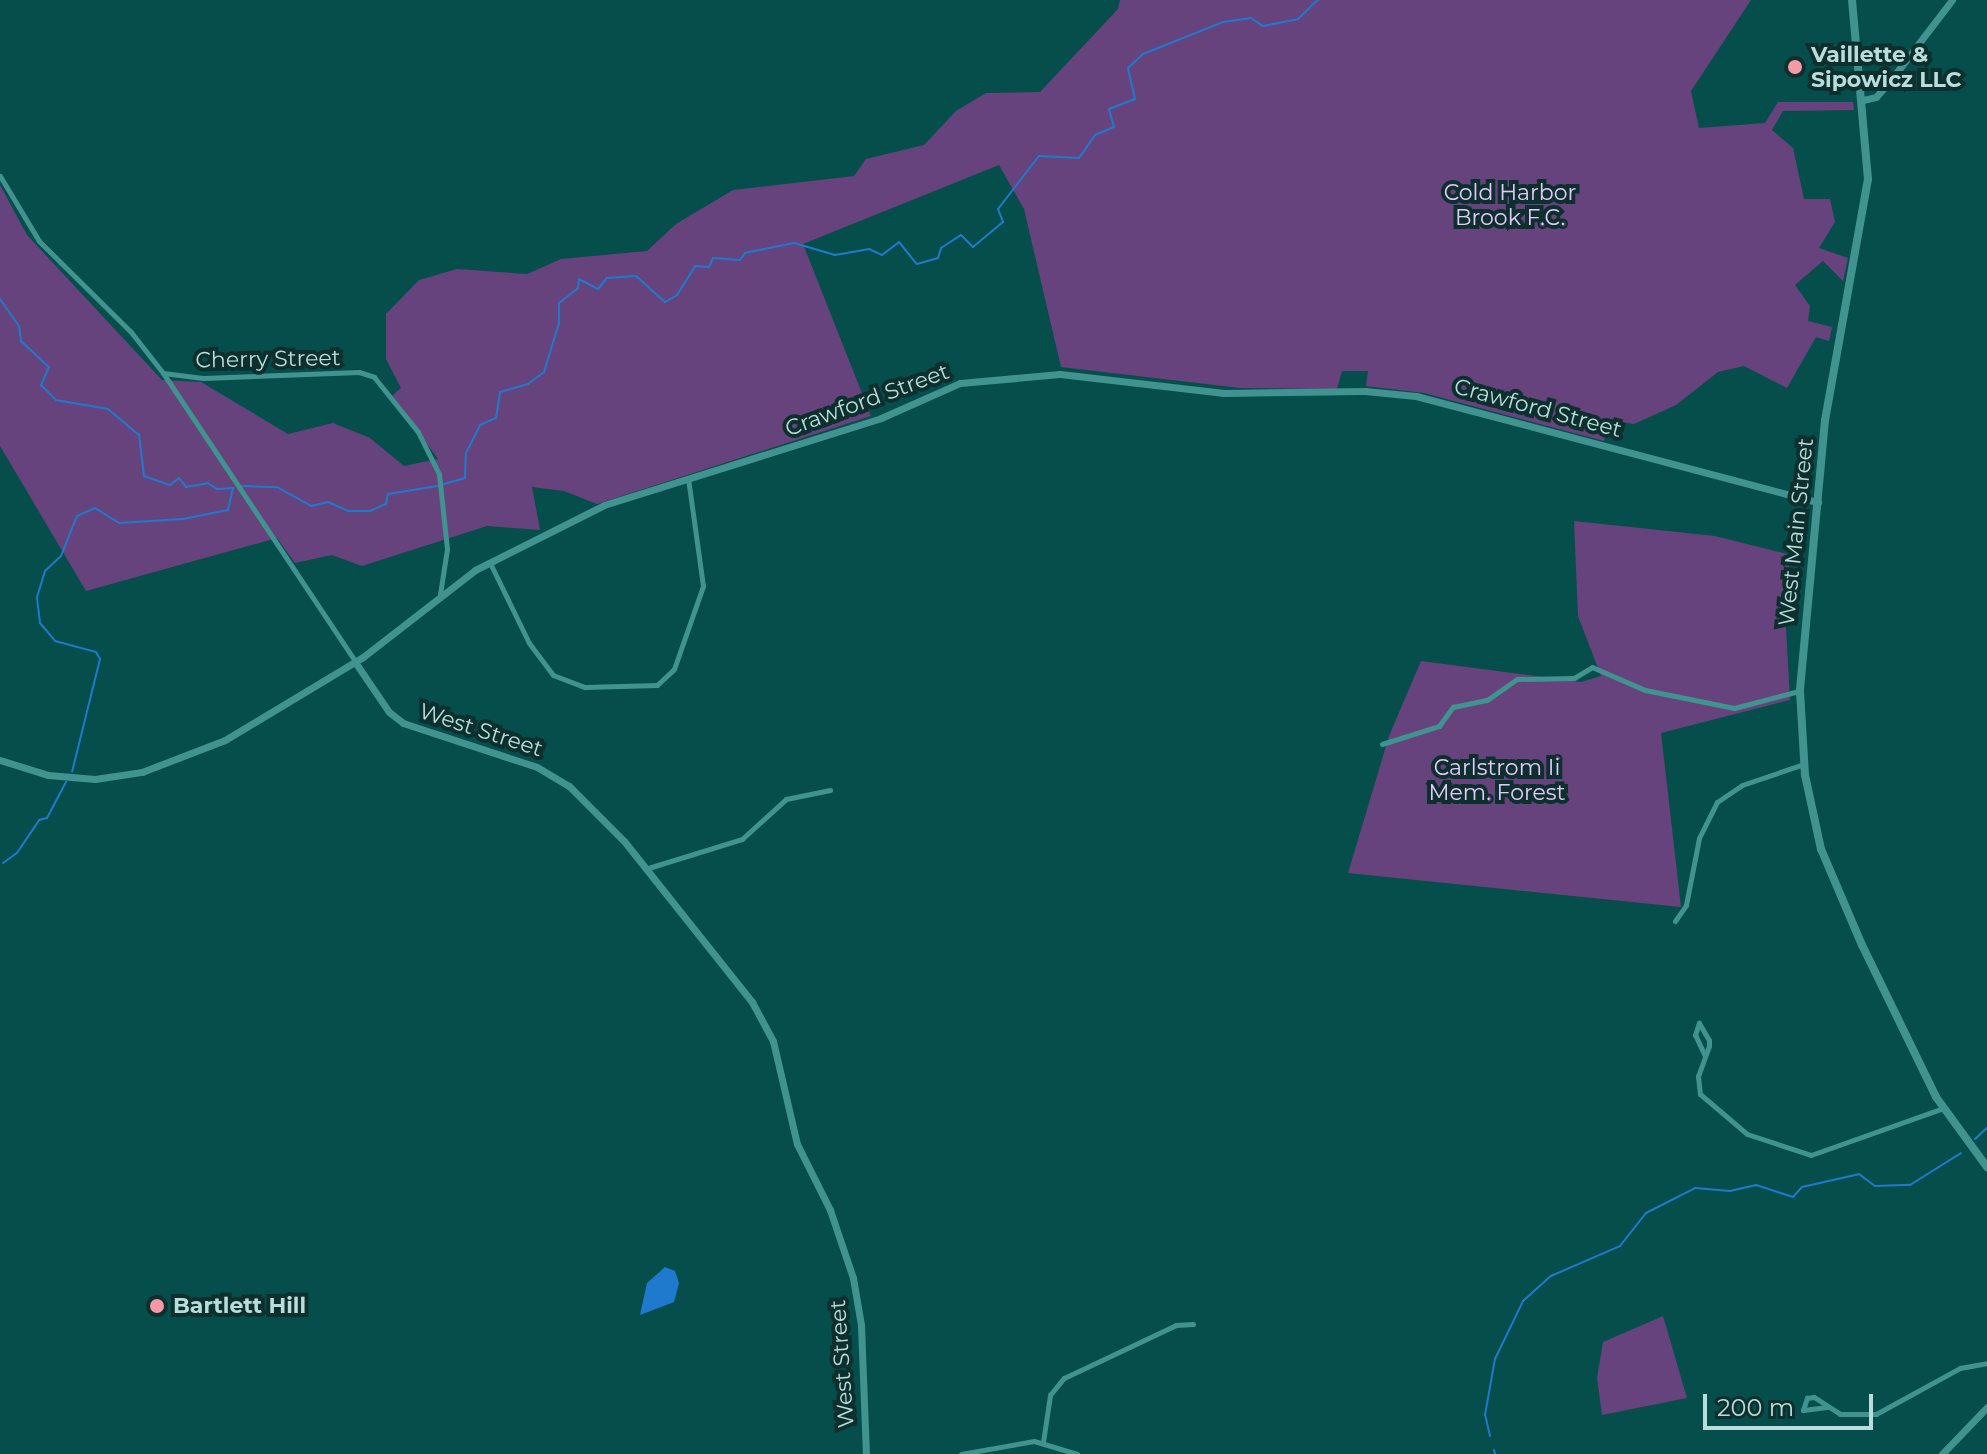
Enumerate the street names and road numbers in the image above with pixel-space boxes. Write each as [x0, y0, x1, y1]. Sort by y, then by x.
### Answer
street label: Cherry Street [195, 345, 341, 373]
street label: Crawford Street [781, 358, 953, 442]
street label: Crawford Street [1451, 373, 1625, 443]
street label: West Main Street [1773, 437, 1819, 627]
street label: West Street [416, 698, 546, 762]
street label: West Street [824, 1299, 860, 1429]

